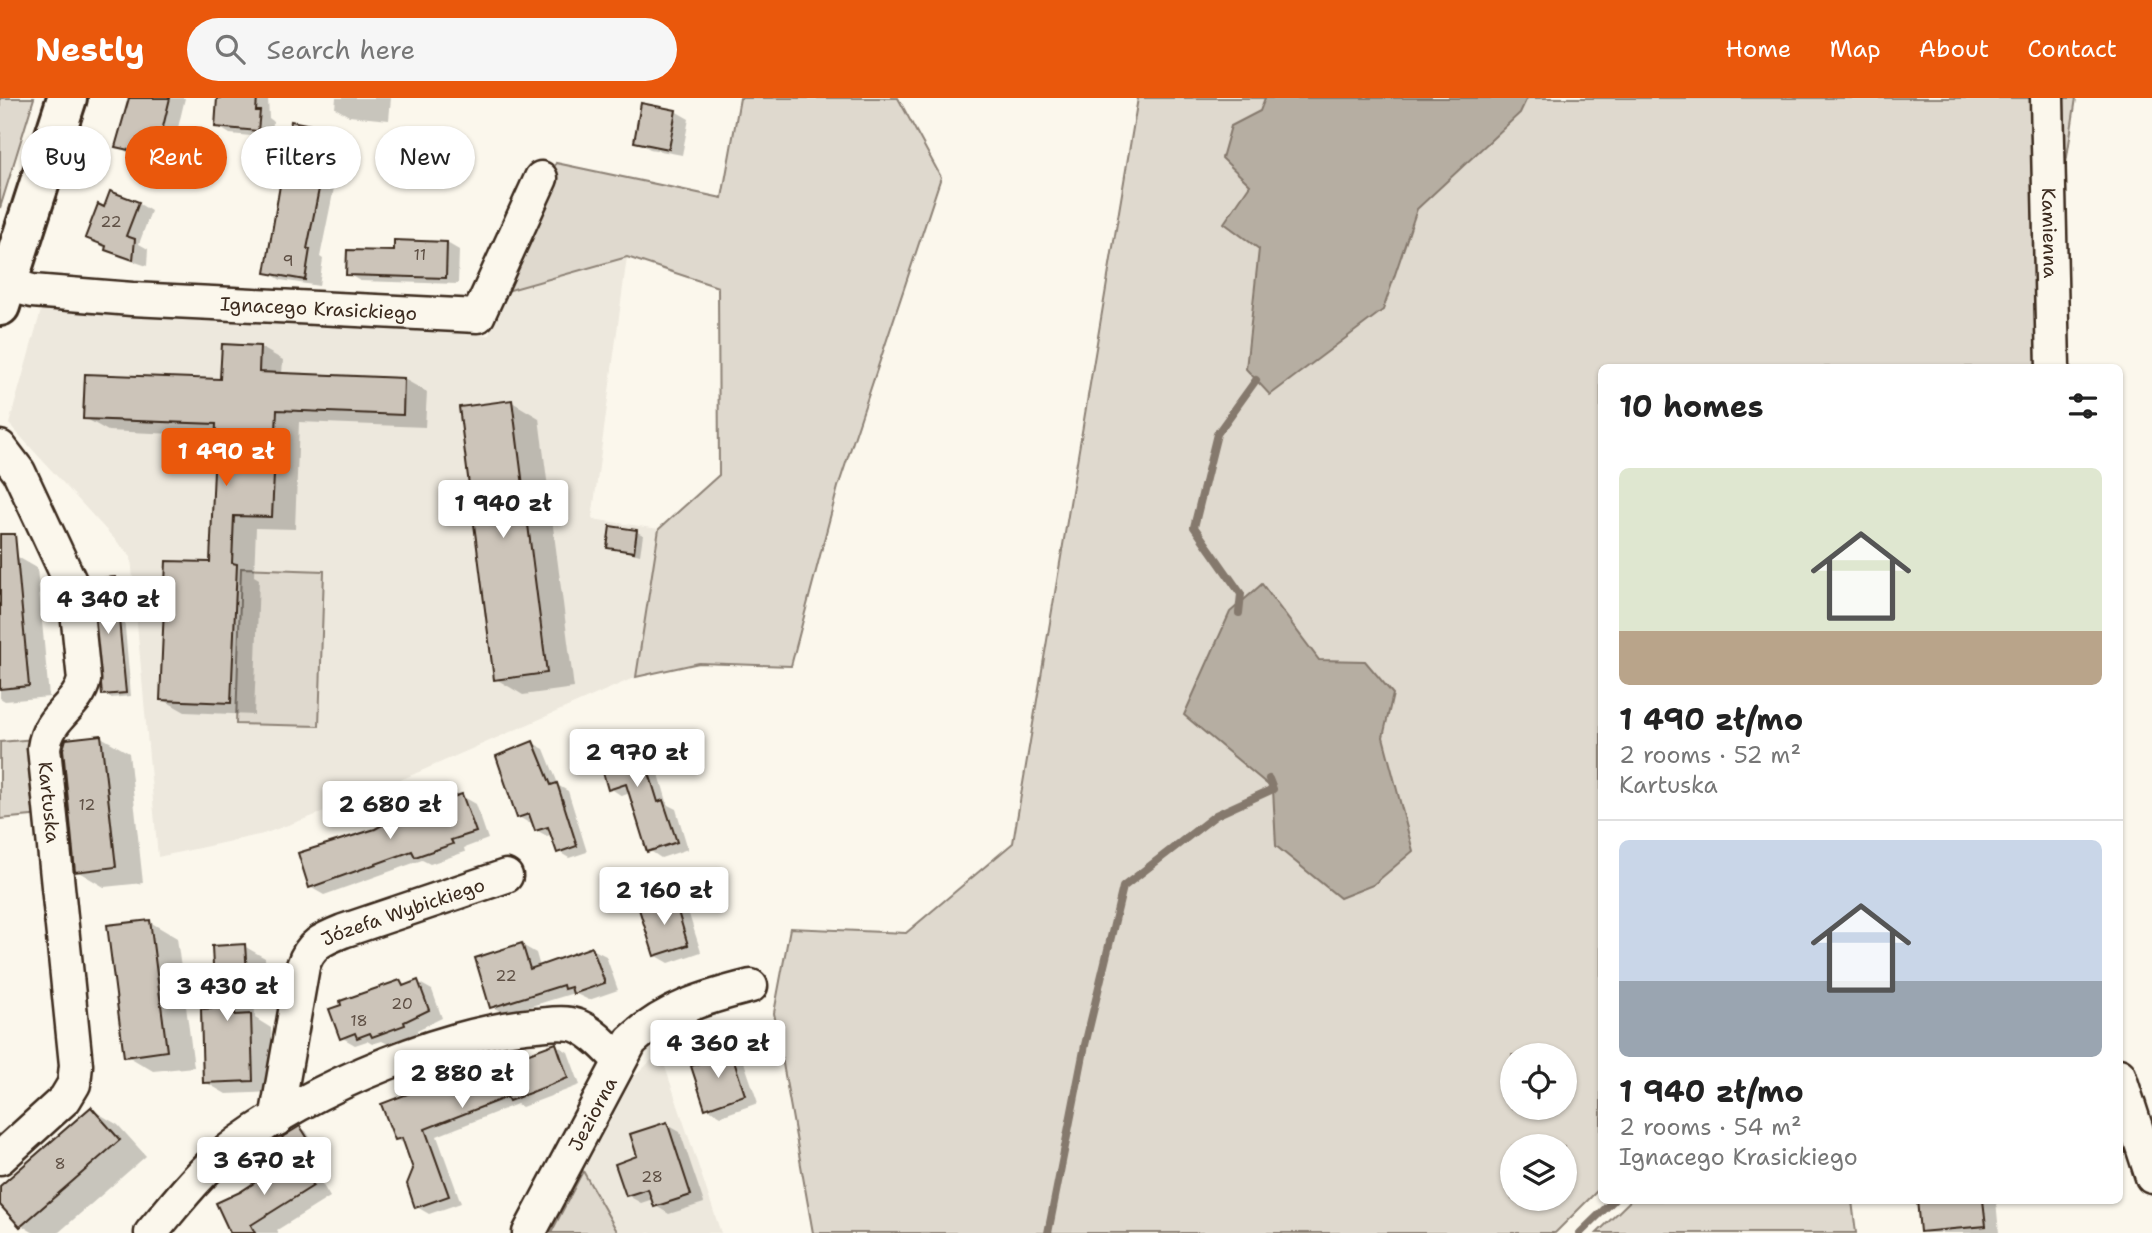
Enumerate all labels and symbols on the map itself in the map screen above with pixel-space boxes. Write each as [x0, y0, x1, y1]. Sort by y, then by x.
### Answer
street label: Kamienna [2036, 187, 2063, 279]
house number: 22 [100, 211, 122, 232]
house number: 11 [414, 244, 426, 265]
house number: 9 [282, 250, 294, 271]
street label: Ignacego Krasickiego [219, 291, 418, 326]
pin: 1 490 zł [154, 428, 298, 488]
pin: 1 940 zł [431, 480, 575, 540]
pin: 4 340 zł [36, 576, 180, 636]
pin: 2 970 zł [565, 730, 709, 789]
street label: Kartuska [32, 760, 66, 844]
pin: 2 680 zł [318, 782, 462, 841]
house number: 12 [78, 794, 96, 815]
pin: 2 160 zł [592, 868, 736, 927]
street label: Józefa Wybickiego [317, 872, 488, 952]
pin: 3 430 zł [155, 964, 299, 1023]
house number: 22 [495, 965, 517, 986]
house number: 20 [391, 993, 413, 1014]
house number: 18 [350, 1010, 368, 1031]
pin: 4 360 zł [646, 1020, 790, 1080]
pin: 2 880 zł [390, 1051, 534, 1110]
street label: Jeziorna [563, 1072, 623, 1156]
pin: 3 670 zł [192, 1138, 336, 1197]
house number: 8 [54, 1153, 66, 1174]
house number: 28 [641, 1166, 663, 1187]

